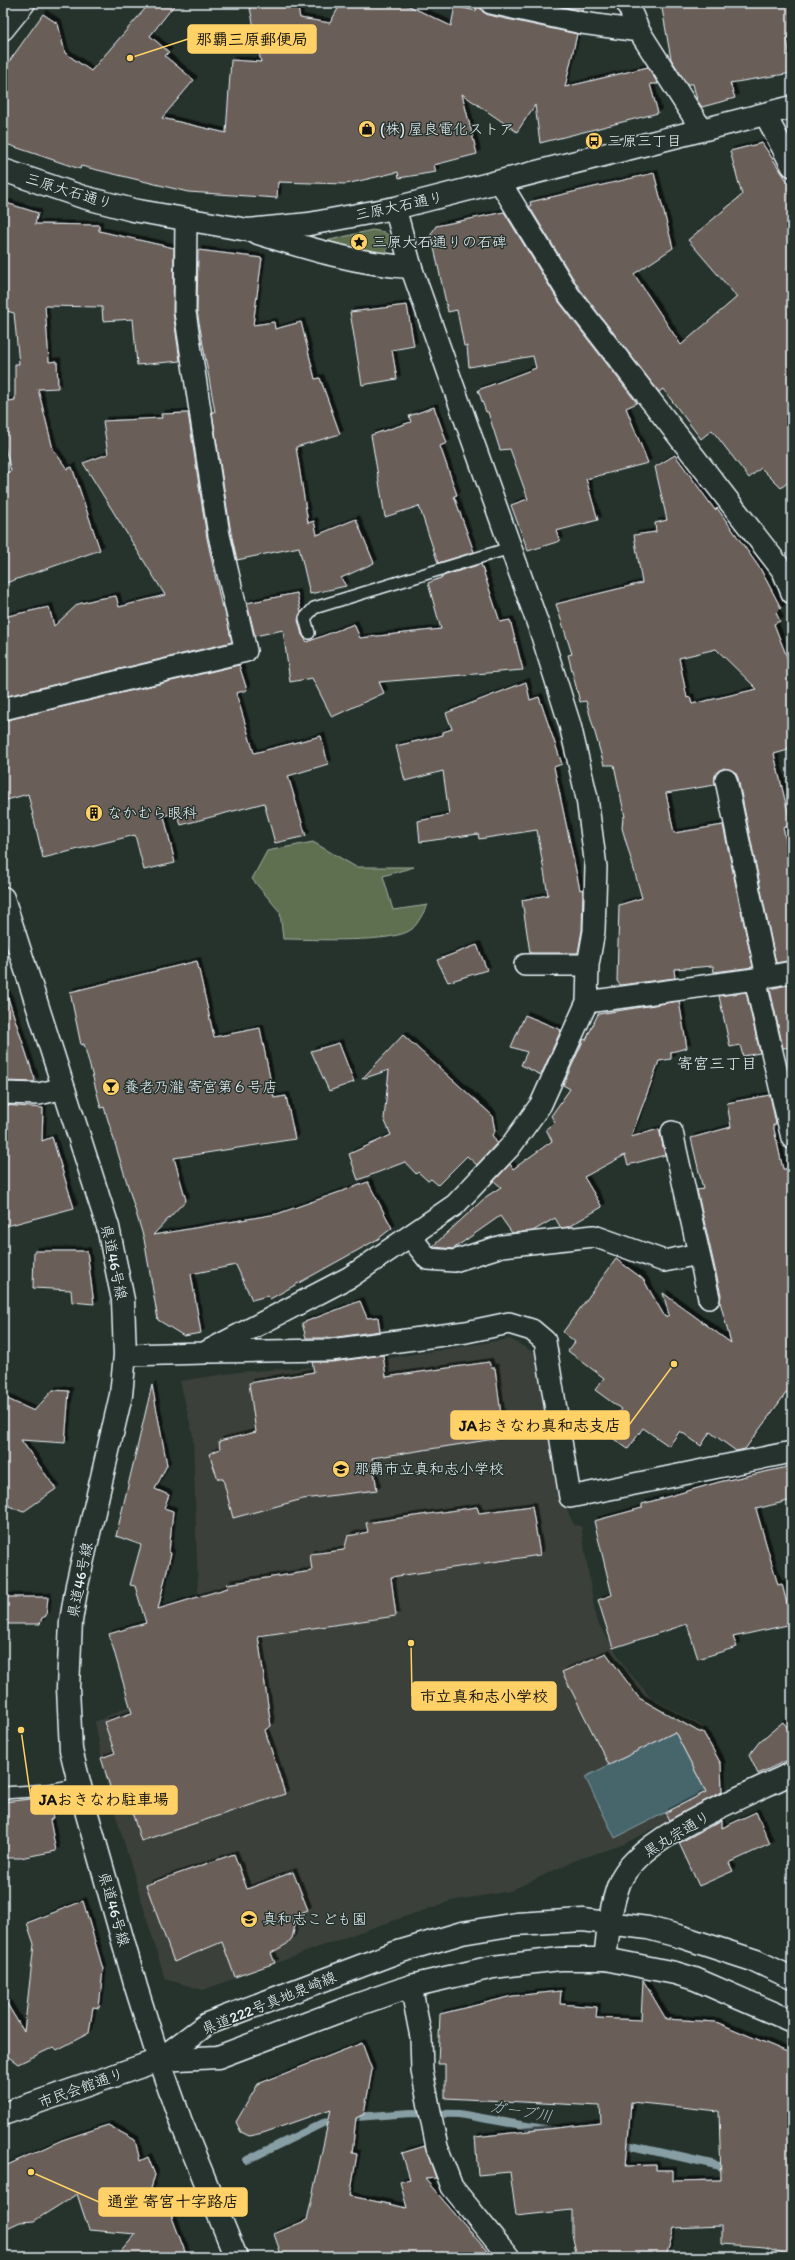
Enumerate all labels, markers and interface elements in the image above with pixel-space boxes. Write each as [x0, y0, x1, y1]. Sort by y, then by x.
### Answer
callout: 那覇三原郵便局 [188, 25, 316, 53]
text: 那覇三原郵便局 [196, 30, 308, 49]
shop icon: (株) 屋良電化ストア [357, 119, 377, 139]
place label: (株) 屋良電化ストア [380, 120, 514, 138]
bus stop icon: 三原三丁目 [584, 131, 604, 151]
place label: 三原三丁目 [607, 132, 682, 150]
street label: 三原大石通り [23, 169, 115, 213]
street label: 三原大石通り [353, 188, 445, 224]
place icon: 三原大石通りの石碑 [349, 232, 369, 252]
place label: 三原大石通りの石碑 [372, 233, 507, 251]
building icon: なかむら眼科 [84, 803, 104, 823]
place label: なかむら眼科 [107, 804, 197, 822]
district label: 寄宮三丁目 [677, 1054, 757, 1073]
bar icon: 養老乃瀧 寄宮第６号店 [101, 1077, 121, 1097]
place label: 養老乃瀧 寄宮第６号店 [124, 1078, 277, 1096]
street label: 県道46号線 [97, 1222, 131, 1302]
callout: JAおきなわ真和志支店 [451, 1411, 629, 1439]
text: JAおきなわ真和志支店 [458, 1416, 621, 1435]
school or university icon: 那覇市立真和志小学校 [331, 1459, 351, 1479]
place label: 那覇市立真和志小学校 [354, 1460, 504, 1478]
street label: 県道46号線 [64, 1541, 96, 1619]
callout: 市立真和志小学校 [412, 1682, 556, 1710]
text: 市立真和志小学校 [420, 1687, 548, 1706]
callout: JAおきなわ駐車場 [31, 1786, 177, 1814]
text: JAおきなわ駐車場 [38, 1790, 169, 1809]
street label: 黒丸宗通り [640, 1807, 714, 1861]
street label: 県道46号線 [95, 1870, 133, 1948]
school or university icon: 真和志こども園 [239, 1909, 259, 1929]
place label: 真和志こども園 [262, 1910, 367, 1928]
street label: 県道222号真地泉崎線 [199, 1968, 339, 2038]
street label: 市民会館通り [36, 2064, 126, 2112]
water label: ガーブ川 [488, 2096, 554, 2126]
callout: 通堂 寄宮十字路店 [99, 2188, 247, 2216]
text: 通堂 寄宮十字路店 [107, 2192, 239, 2211]

